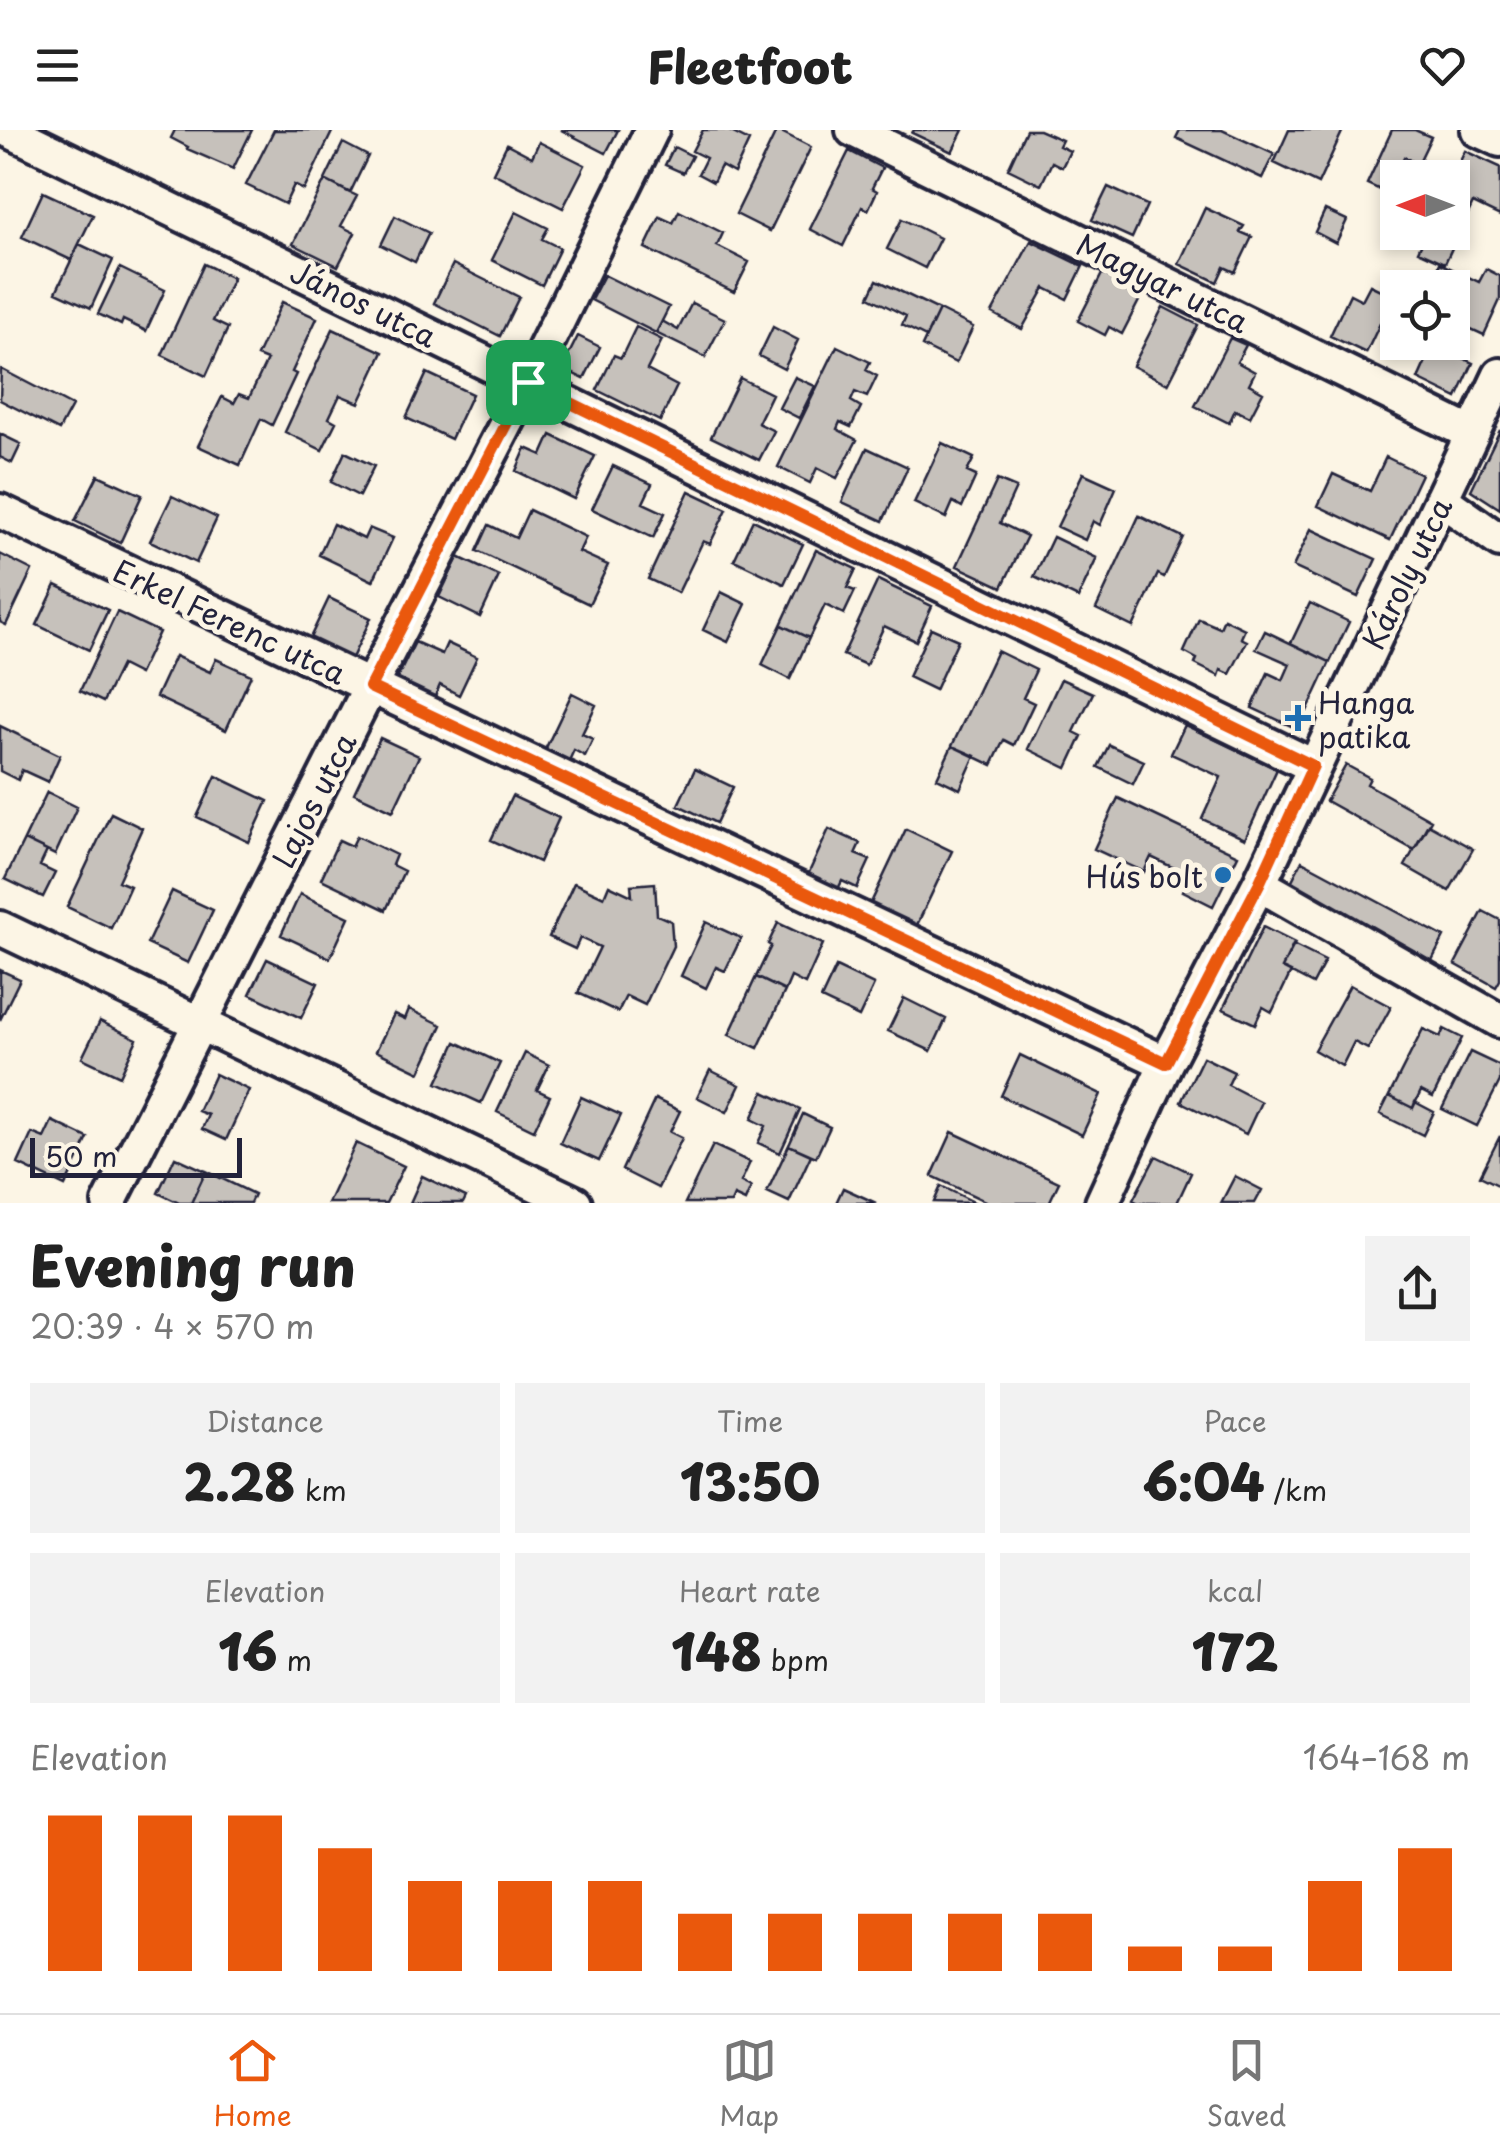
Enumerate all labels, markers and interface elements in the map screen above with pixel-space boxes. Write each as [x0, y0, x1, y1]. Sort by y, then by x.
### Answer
text: Fleetfoot [647, 31, 853, 99]
icon: menu [30, 38, 85, 93]
icon: heart [1415, 38, 1470, 93]
north arrow [1380, 160, 1470, 250]
map controls [1380, 160, 1470, 360]
street label: Magyar utca [1069, 221, 1257, 343]
street label: János utca [283, 248, 445, 358]
button: locate [1380, 270, 1470, 360]
pin [486, 340, 571, 425]
icon: arrive [501, 355, 556, 410]
street label: Károly utca [1350, 489, 1462, 657]
street label: Erkel Ferenc utca [106, 547, 354, 695]
place label: Hanga patika [1318, 679, 1415, 758]
marker: Hanga patika [1287, 707, 1309, 729]
street label: Lajos utca [260, 724, 366, 875]
place label: Hús bolt [1086, 853, 1203, 898]
marker: Hús bolt [1212, 864, 1234, 886]
scale bar [30, 1133, 242, 1178]
text: 50 m [45, 1134, 118, 1177]
text: Evening run [30, 1223, 356, 1306]
button: share [1365, 1236, 1470, 1341]
text: 20:39 · 4 × 570 m [30, 1302, 314, 1350]
text: Distance [206, 1399, 324, 1442]
text: Time [717, 1399, 783, 1442]
text: Pace [1203, 1399, 1267, 1442]
text: 2.28 [183, 1442, 296, 1518]
text: 13:50 [680, 1442, 820, 1518]
text: 6:04 [1143, 1442, 1264, 1518]
text: km [296, 1468, 347, 1511]
text: /km [1264, 1468, 1327, 1511]
text: Elevation [205, 1569, 325, 1612]
text: Heart rate [679, 1569, 821, 1612]
text: kcal [1207, 1569, 1263, 1612]
text: 16 [218, 1612, 277, 1688]
text: 148 [671, 1612, 762, 1688]
text: 172 [1192, 1612, 1278, 1688]
text: m [277, 1638, 312, 1681]
text: bpm [762, 1638, 829, 1681]
text: Elevation [30, 1733, 168, 1781]
text: 164–168 m [1303, 1733, 1470, 1781]
tab: Home [214, 2033, 292, 2136]
tab: Map [719, 2033, 779, 2136]
tab: Saved [1207, 2033, 1286, 2136]

